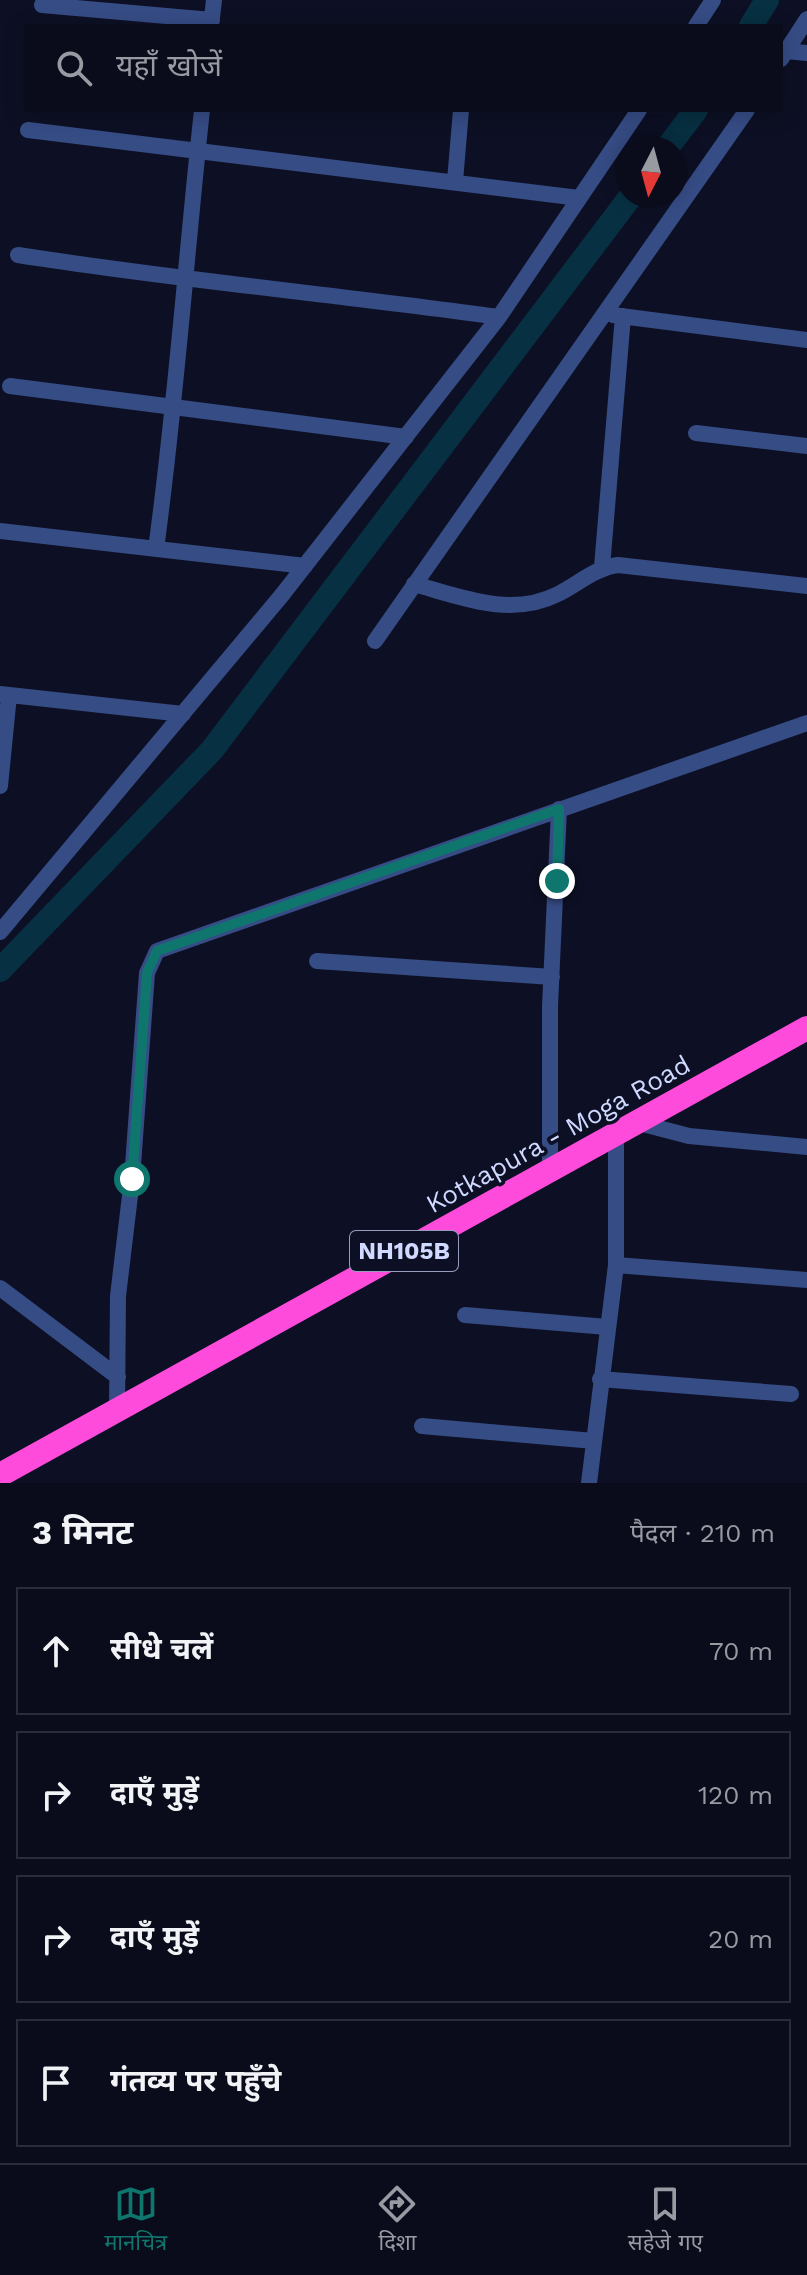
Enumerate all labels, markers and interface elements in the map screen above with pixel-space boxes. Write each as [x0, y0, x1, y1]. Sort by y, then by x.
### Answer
search box [24, 24, 783, 112]
icon: search [52, 46, 96, 90]
text: यहाँ खोजें [116, 48, 222, 83]
north arrow [615, 136, 687, 208]
route end [539, 863, 575, 899]
street label: Kotkapura - Moga Road [421, 1049, 695, 1219]
route start [114, 1161, 150, 1197]
road number: NH105B [350, 1231, 458, 1271]
text: 3 मिनट [32, 1512, 133, 1552]
text: पैदल · 210 m [630, 1518, 775, 1548]
icon: ahead [34, 1629, 78, 1673]
text: सीधे चलें [110, 1631, 213, 1666]
text: 70 m [709, 1636, 773, 1666]
icon: right [34, 1773, 78, 1817]
text: दाएँ मुड़ें [110, 1775, 199, 1810]
text: 120 m [698, 1780, 773, 1810]
icon: right [34, 1917, 78, 1961]
text: दाएँ मुड़ें [110, 1919, 199, 1954]
text: 20 m [708, 1924, 773, 1954]
icon: arrive [34, 2061, 78, 2105]
text: गंतव्य पर पहुँचे [110, 2063, 281, 2098]
tab: मानचित्र [104, 2182, 167, 2259]
tab: दिशा [375, 2182, 419, 2259]
tab: सहेजे गए [628, 2182, 703, 2259]

